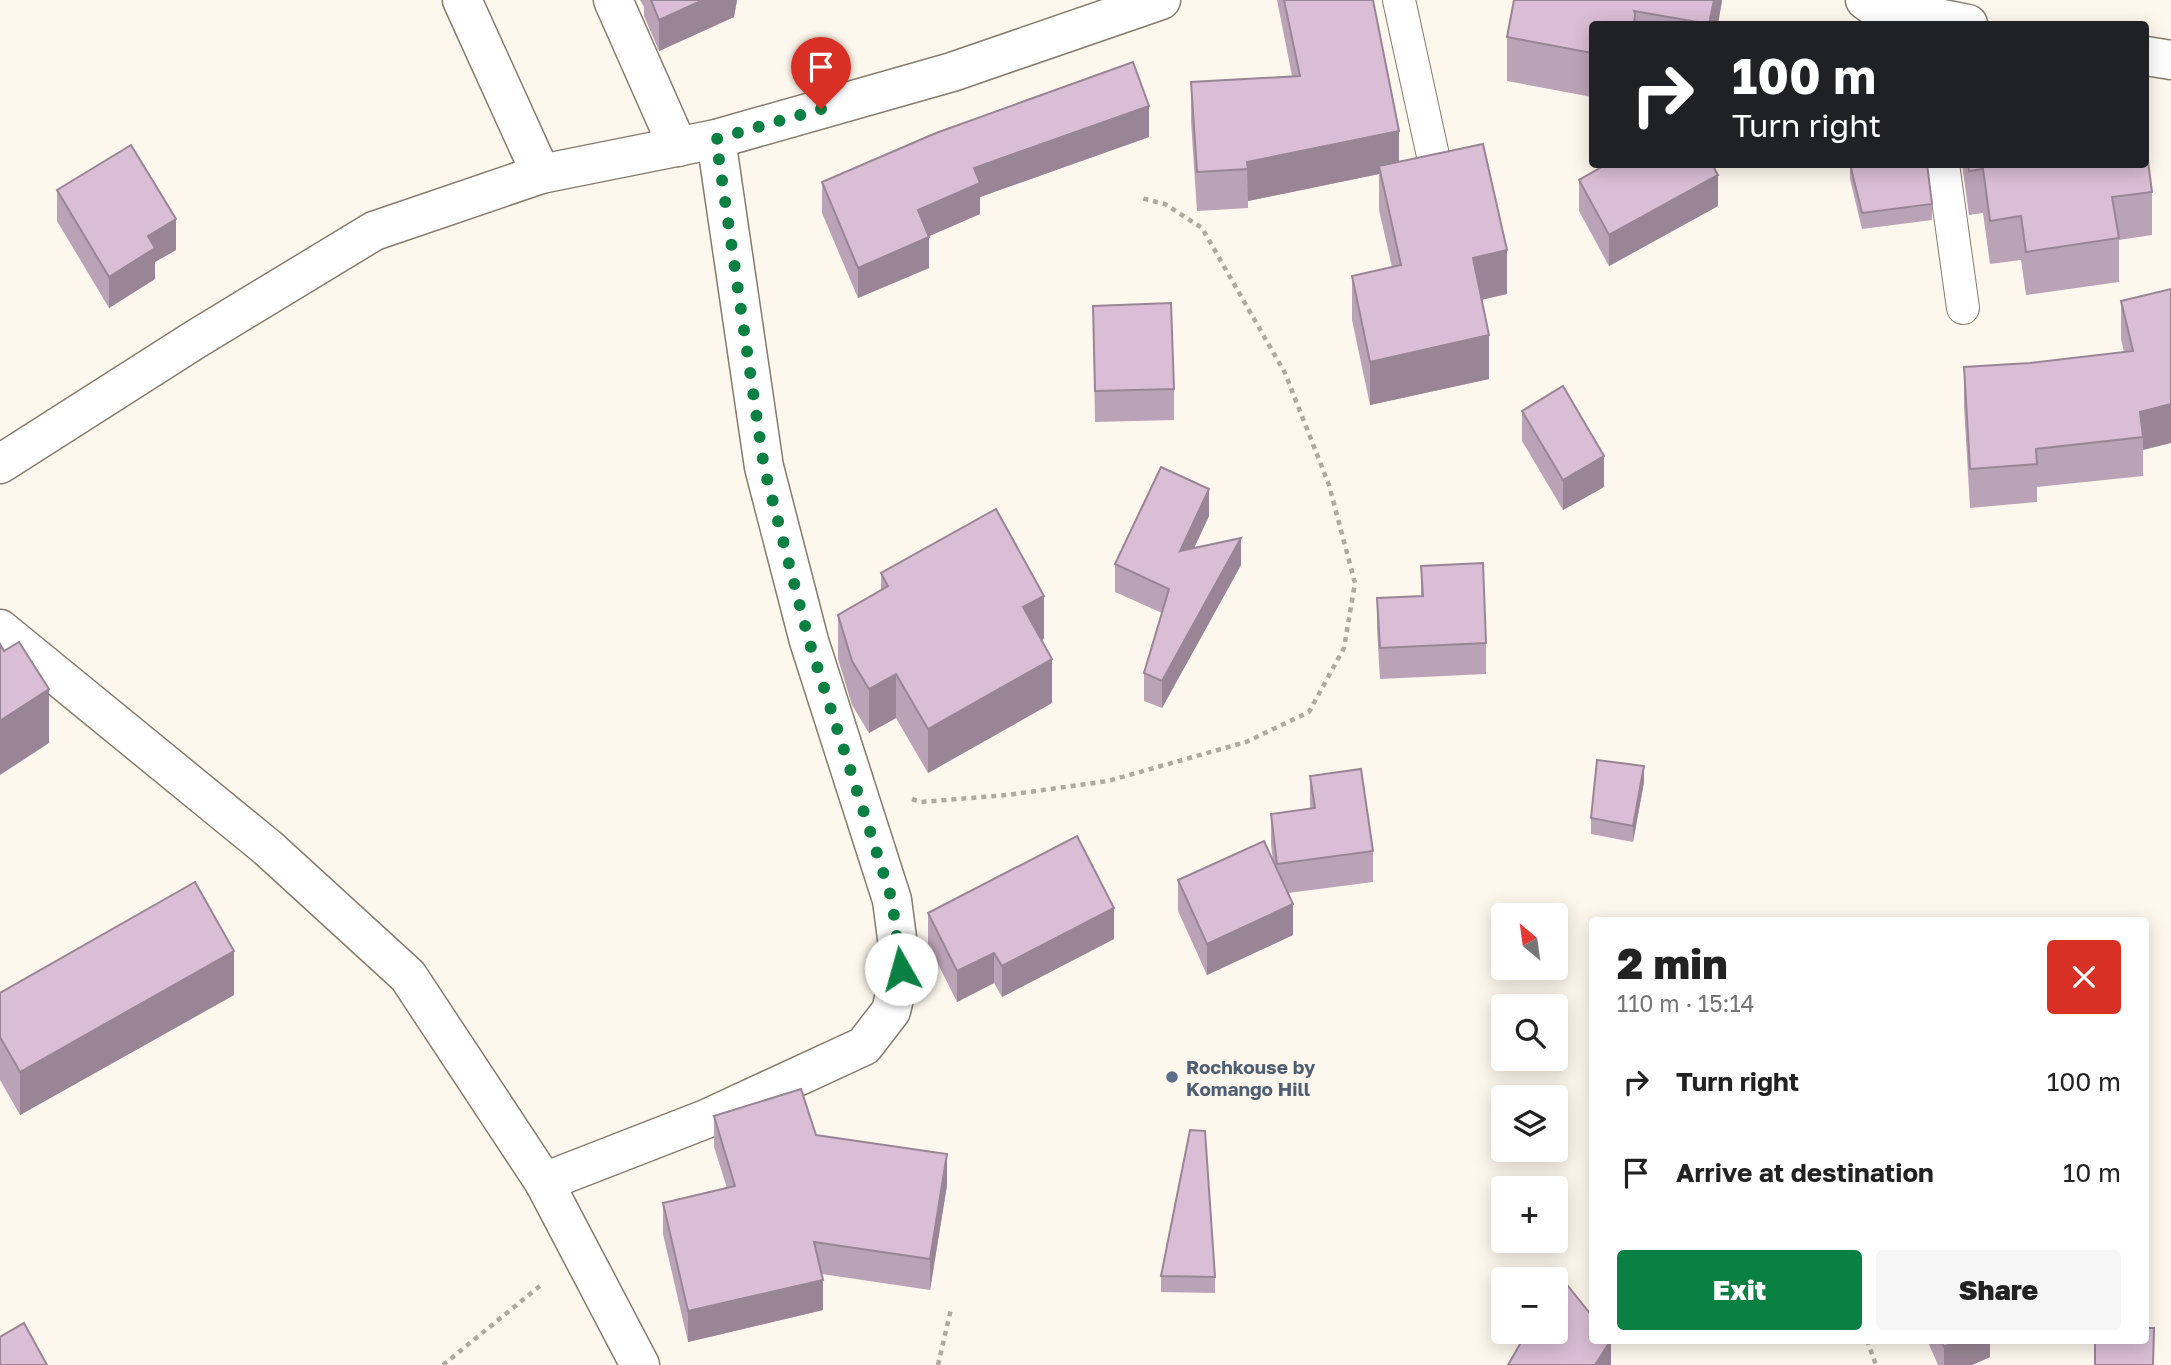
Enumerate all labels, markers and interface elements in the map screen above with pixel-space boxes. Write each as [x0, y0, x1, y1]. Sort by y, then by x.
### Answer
pin [791, 37, 851, 109]
text: 100 m [1732, 46, 1876, 105]
icon: arrive [802, 48, 840, 86]
icon: right [1617, 49, 1708, 140]
text: Turn right [1732, 106, 1881, 144]
north arrow [1491, 903, 1568, 980]
map controls [1491, 903, 1568, 1344]
position arrow [864, 932, 938, 1006]
text: 2 min [1617, 938, 1728, 988]
button: close [2047, 940, 2121, 1014]
text: 110 m · 15:14 [1617, 989, 1755, 1017]
button: search [1491, 994, 1568, 1071]
place label: Rochkouse by Komango Hill [1186, 1055, 1316, 1100]
icon: right [1617, 1063, 1655, 1101]
text: Turn right [1676, 1066, 1799, 1097]
text: 100 m [2047, 1066, 2121, 1097]
marker: Rochkouse by Komango Hill [1164, 1069, 1180, 1085]
button: layers [1491, 1085, 1568, 1162]
icon: arrive [1617, 1154, 1655, 1192]
text: Arrive at destination [1676, 1157, 1934, 1188]
text: 10 m [2063, 1157, 2121, 1188]
button: + [1491, 1176, 1568, 1253]
button: Exit [1617, 1250, 1862, 1330]
button: Share [1876, 1250, 2121, 1330]
button: − [1491, 1267, 1568, 1344]

